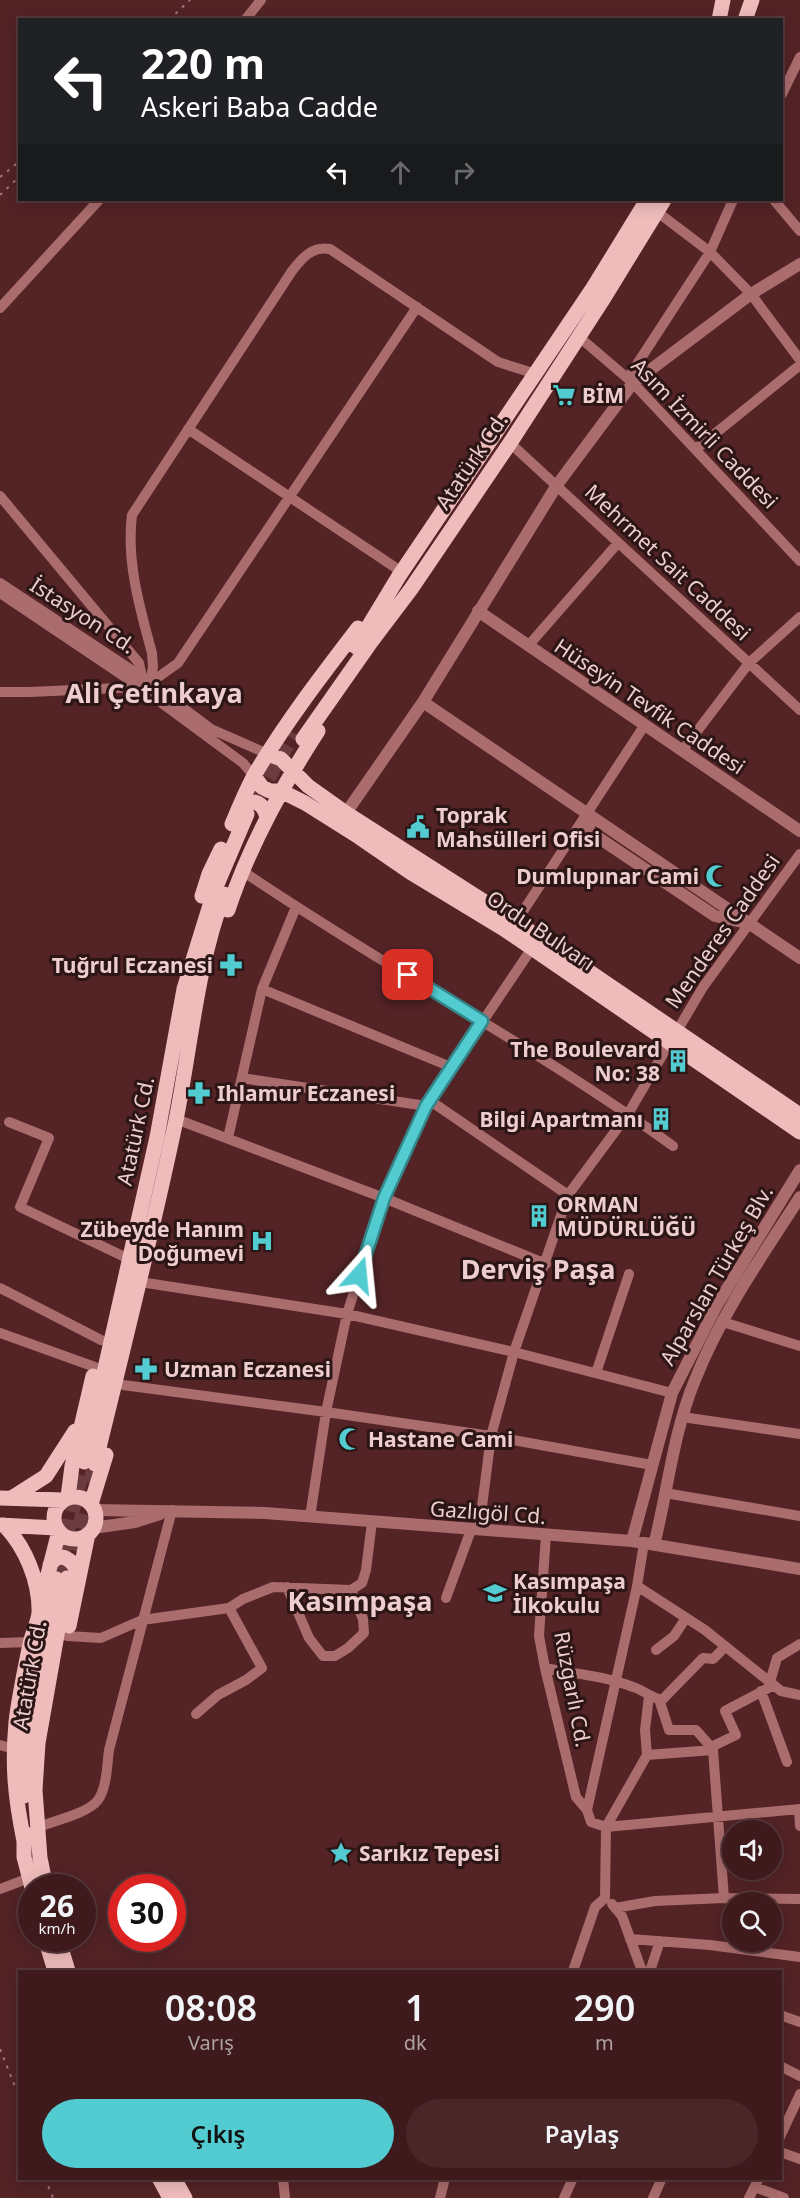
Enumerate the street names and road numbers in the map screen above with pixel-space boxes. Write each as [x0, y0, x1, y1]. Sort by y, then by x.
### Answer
street label: Asım İzmirli Caddesi [626, 352, 784, 514]
street label: Atatürk Cd. [428, 407, 514, 515]
street label: Mehrmet Sait Caddesi [579, 478, 757, 646]
street label: İstasyon Cd. [25, 571, 141, 659]
street label: Hüseyin Tevfik Caddesi [549, 632, 751, 780]
street label: Menderes Caddesi [658, 848, 786, 1014]
street label: Ordu Bulvarı [482, 884, 600, 976]
street label: Atatürk Cd. [110, 1074, 160, 1188]
street label: Alparslan Türkeş Blv. [653, 1180, 779, 1370]
street label: Gazlıgöl Cd. [429, 1494, 547, 1530]
street label: Atatürk Cd. [6, 1618, 52, 1732]
street label: Rüzgarlı Cd. [548, 1629, 598, 1749]

